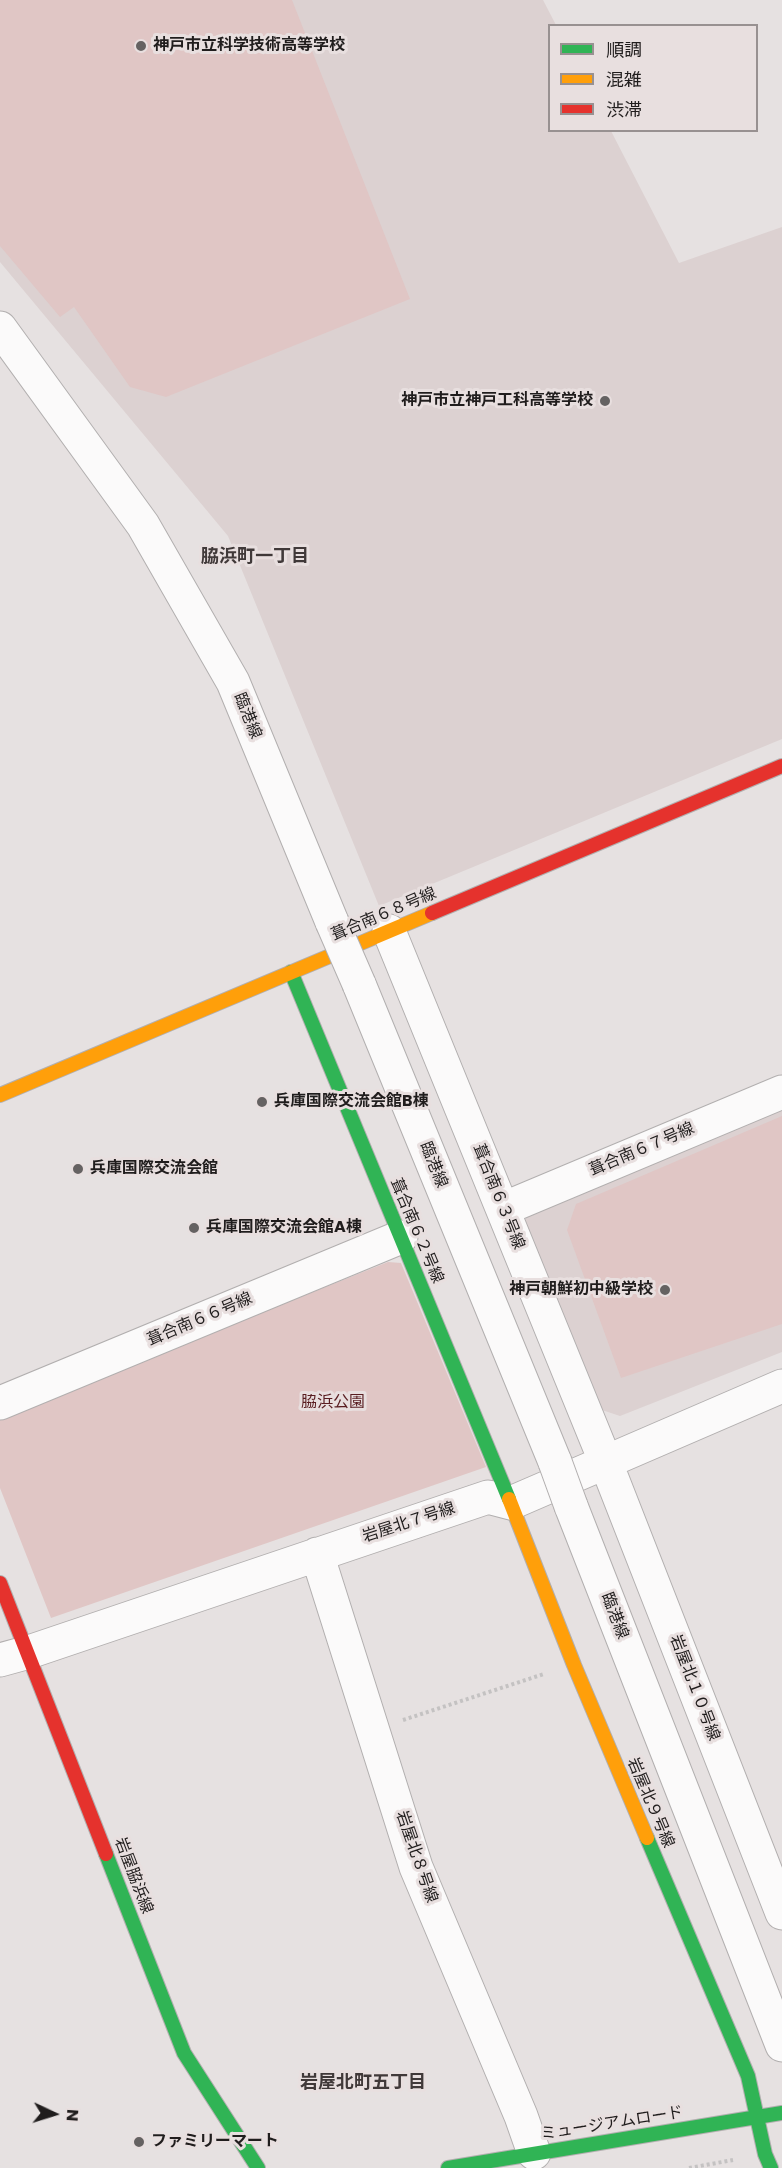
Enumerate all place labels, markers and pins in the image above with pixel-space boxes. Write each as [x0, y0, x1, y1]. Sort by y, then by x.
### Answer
place label: 神戸市立科学技術高等学校 [153, 36, 345, 56]
marker: 神戸市立科学技術高等学校 [134, 39, 148, 53]
place label: 神戸市立神戸工科高等学校 [401, 391, 593, 411]
marker: 神戸市立神戸工科高等学校 [598, 394, 612, 408]
place label: 兵庫国際交流会館B棟 [274, 1092, 429, 1112]
marker: 兵庫国際交流会館B棟 [255, 1095, 269, 1109]
place label: 兵庫国際交流会館 [90, 1159, 218, 1179]
marker: 兵庫国際交流会館 [71, 1162, 85, 1176]
place label: 兵庫国際交流会館A棟 [206, 1218, 362, 1238]
marker: 兵庫国際交流会館A棟 [187, 1221, 201, 1235]
place label: 神戸朝鮮初中級学校 [509, 1280, 653, 1300]
marker: 神戸朝鮮初中級学校 [658, 1283, 672, 1297]
place label: ファミリーマート [151, 2132, 279, 2152]
marker: ファミリーマート [132, 2135, 146, 2149]

